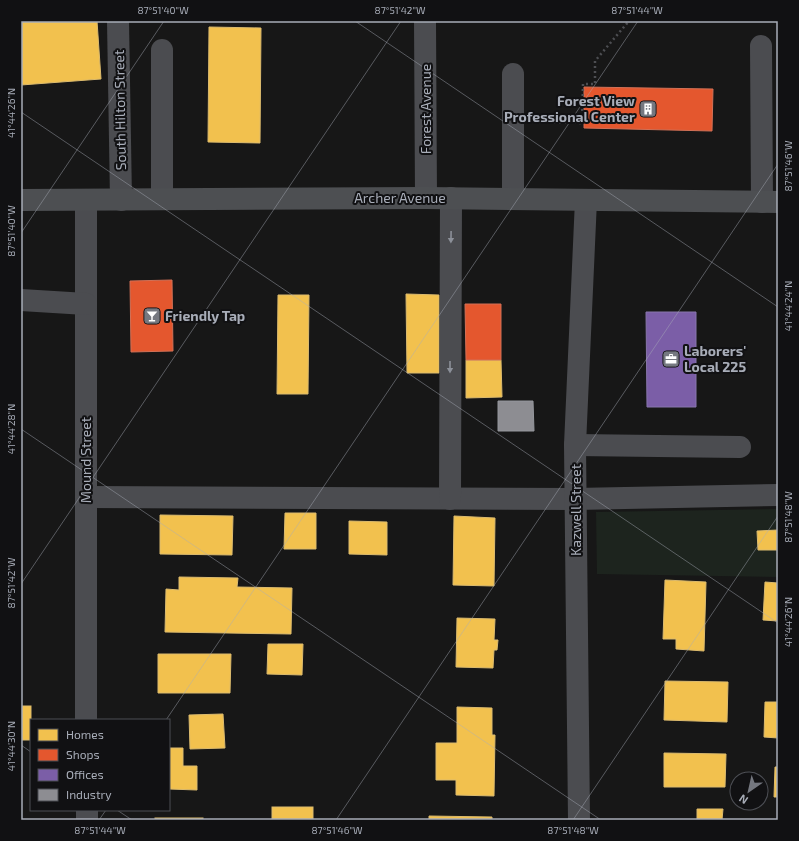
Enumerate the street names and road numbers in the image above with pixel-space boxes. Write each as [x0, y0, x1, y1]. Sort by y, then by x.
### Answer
street label: South Hilton Street [110, 50, 129, 171]
street label: Forest Avenue [417, 64, 434, 154]
street label: Archer Avenue [354, 189, 446, 206]
street label: Mound Street [77, 417, 94, 503]
street label: Kazwell Street [567, 464, 584, 556]

